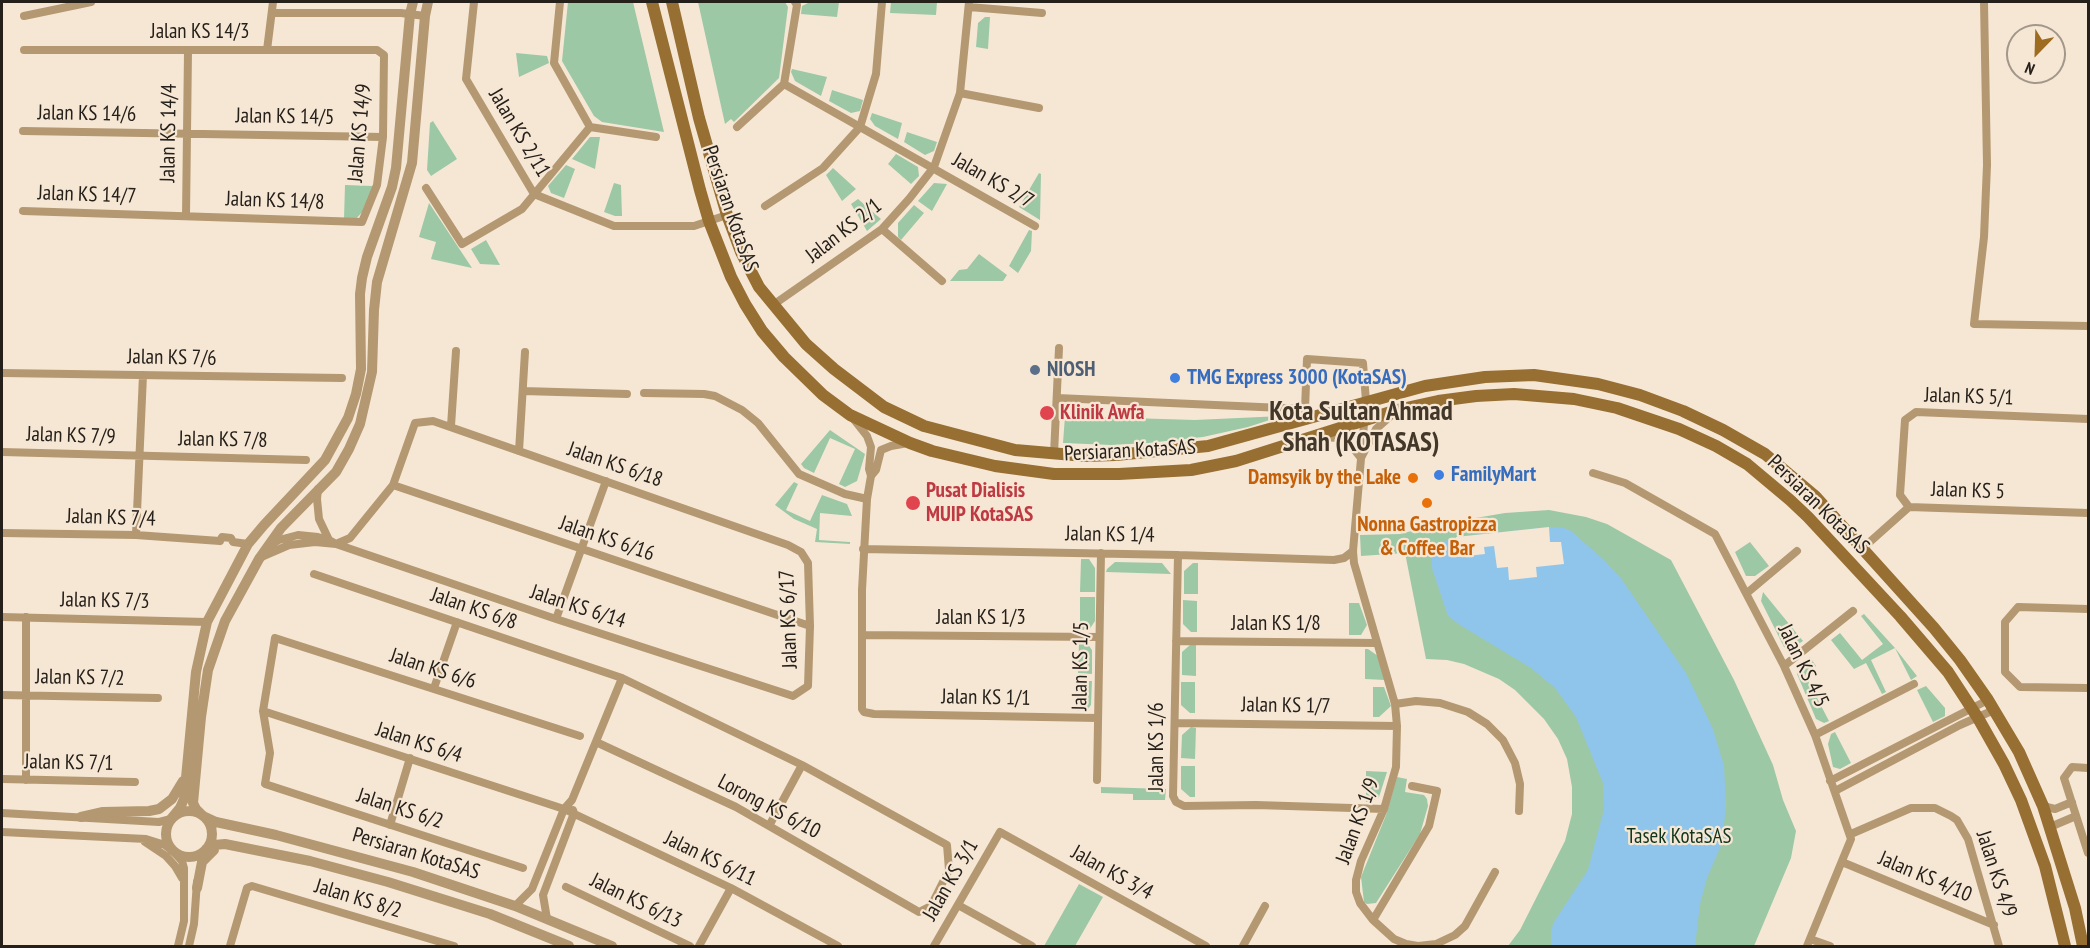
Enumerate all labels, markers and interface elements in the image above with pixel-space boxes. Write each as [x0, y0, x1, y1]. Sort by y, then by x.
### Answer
street label: Jalan KS 14/3 [151, 19, 249, 45]
north arrow [2006, 24, 2066, 84]
text: N [2022, 58, 2038, 80]
street label: Jalan KS 14/4 [156, 83, 182, 183]
street label: Jalan KS 14/9 [343, 83, 377, 183]
street label: Jalan KS 2/11 [483, 84, 555, 182]
street label: Jalan KS 14/6 [37, 101, 137, 127]
street label: Jalan KS 14/5 [235, 104, 335, 130]
street label: Persiaran KotaSAS [697, 143, 763, 275]
street label: Jalan KS 2/7 [948, 148, 1038, 214]
street label: Jalan KS 14/7 [37, 181, 137, 209]
street label: Jalan KS 14/8 [225, 187, 325, 215]
street label: Jalan KS 2/1 [801, 194, 887, 268]
street label: Jalan KS 7/6 [127, 345, 217, 371]
place label: NIOSH [1047, 357, 1095, 383]
marker: NIOSH [1028, 363, 1042, 377]
place label: TMG Express 3000 (KotaSAS) [1187, 365, 1407, 391]
marker: TMG Express 3000 (KotaSAS) [1168, 371, 1182, 385]
street label: Jalan KS 5/1 [1924, 383, 2014, 411]
district label: Kota Sultan Ahmad Shah (KOTASAS) [1269, 396, 1453, 459]
place label: Klinik Awfa [1060, 400, 1144, 426]
marker: Klinik Awfa [1038, 404, 1056, 422]
street label: Jalan KS 7/9 [26, 422, 116, 450]
street label: Jalan KS 7/8 [178, 427, 268, 453]
street label: Persiaran KotaSAS [1064, 435, 1196, 467]
street label: Jalan KS 6/18 [564, 437, 666, 493]
street label: Persiaran KotaSAS [1762, 450, 1874, 560]
place label: FamilyMart [1451, 462, 1536, 488]
place label: Damsyik by the Lake [1248, 465, 1401, 491]
marker: FamilyMart [1432, 468, 1446, 482]
marker: Damsyik by the Lake [1406, 471, 1420, 485]
street label: Jalan KS 5 [1931, 477, 2005, 505]
place label: Pusat Dialisis MUIP KotaSAS [926, 478, 1033, 528]
marker: Pusat Dialisis MUIP KotaSAS [904, 494, 922, 512]
marker: Nonna Gastropizza & Coffee Bar [1420, 496, 1434, 510]
street label: Jalan KS 7/4 [66, 504, 156, 532]
street label: Jalan KS 6/16 [556, 511, 658, 567]
place label: Nonna Gastropizza & Coffee Bar [1357, 512, 1497, 562]
street label: Jalan KS 1/4 [1065, 522, 1155, 548]
street label: Jalan KS 6/17 [775, 569, 803, 669]
street label: Jalan KS 6/14 [527, 580, 629, 634]
street label: Jalan KS 6/8 [428, 583, 520, 635]
street label: Jalan KS 7/3 [60, 588, 150, 614]
street label: Jalan KS 1/3 [936, 605, 1026, 631]
street label: Jalan KS 1/8 [1231, 611, 1321, 637]
street label: Jalan KS 4/5 [1772, 620, 1834, 712]
street label: Jalan KS 1/5 [1068, 621, 1094, 711]
street label: Jalan KS 6/6 [387, 643, 479, 695]
street label: Jalan KS 7/2 [35, 665, 125, 691]
street label: Jalan KS 1/1 [941, 685, 1031, 711]
street label: Jalan KS 1/7 [1241, 693, 1331, 719]
street label: Jalan KS 1/6 [1144, 702, 1170, 792]
street label: Jalan KS 6/4 [373, 717, 465, 769]
street label: Jalan KS 7/1 [24, 750, 114, 776]
street label: Lorong KS 6/10 [713, 769, 825, 845]
street label: Jalan KS 1/9 [1331, 775, 1385, 867]
street label: Jalan KS 6/2 [354, 783, 446, 835]
street label: Persiaran KotaSAS [349, 823, 483, 885]
park label: Tasek KotaSAS [1626, 824, 1732, 850]
street label: Jalan KS 6/11 [660, 826, 760, 892]
street label: Jalan KS 4/9 [1970, 828, 2022, 920]
street label: Jalan KS 3/1 [918, 835, 984, 925]
street label: Jalan KS 3/4 [1067, 840, 1157, 906]
street label: Jalan KS 4/10 [1875, 846, 1975, 908]
street label: Jalan KS 6/13 [586, 868, 686, 934]
street label: Jalan KS 8/2 [312, 874, 404, 924]

